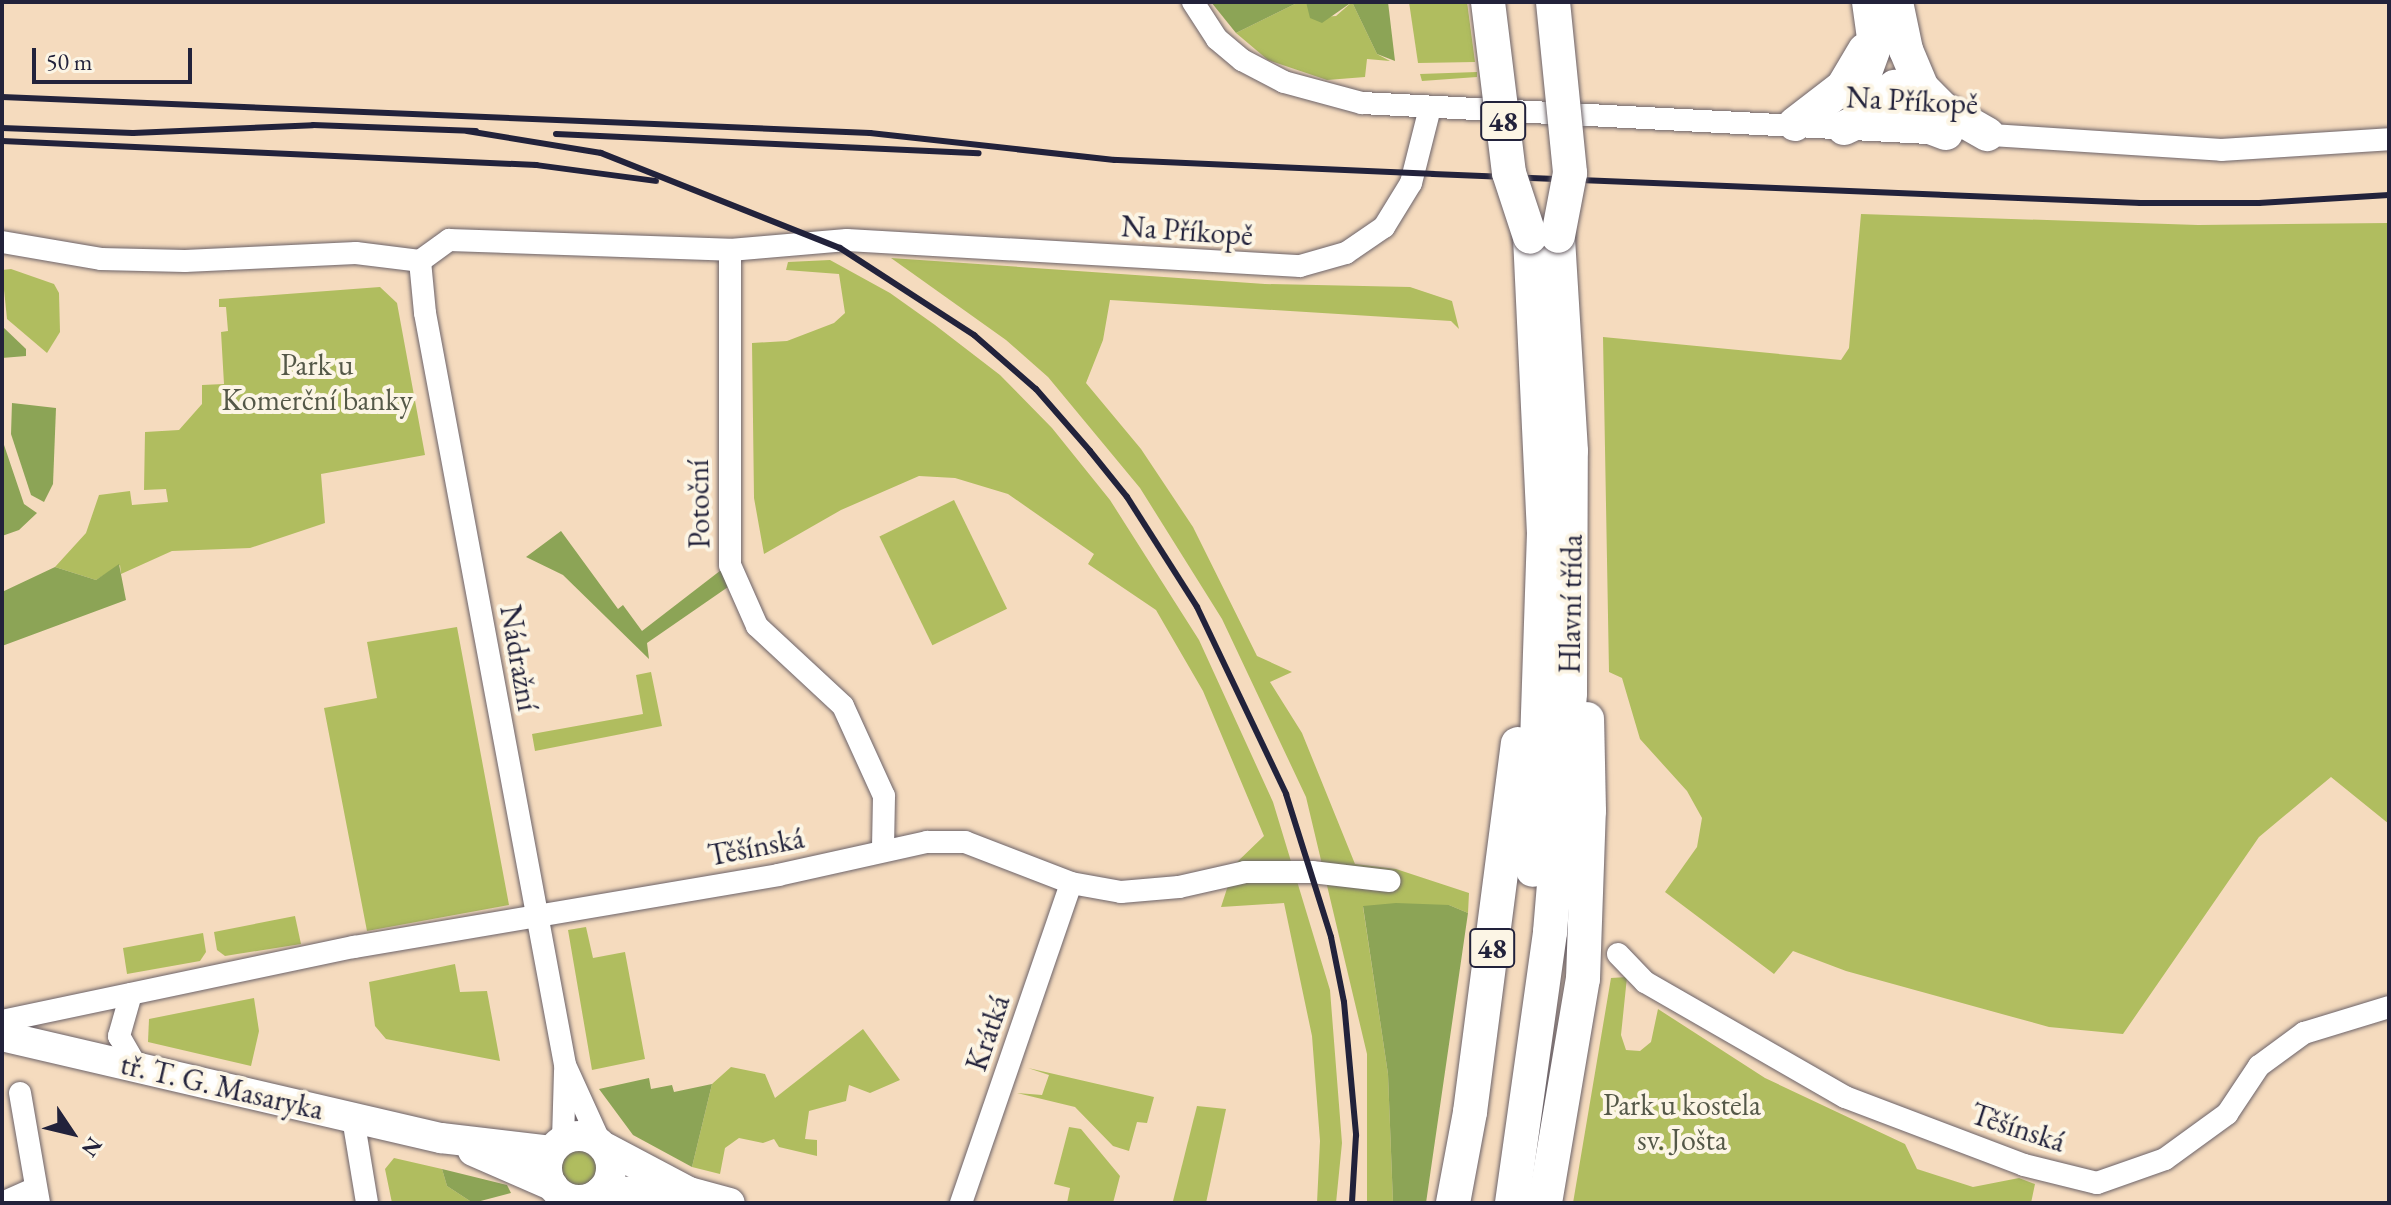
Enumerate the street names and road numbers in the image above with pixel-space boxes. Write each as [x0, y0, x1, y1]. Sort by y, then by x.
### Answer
street label: Na Příkopě [1845, 80, 1979, 122]
road number: 48 [1479, 97, 1527, 145]
street label: Na Příkopě [1120, 208, 1254, 254]
street label: Potoční [680, 459, 718, 549]
street label: Hlavní třída [1552, 534, 1590, 674]
street label: Nádražní [492, 602, 546, 714]
street label: Těšínská [705, 820, 807, 874]
road number: 48 [1468, 924, 1516, 972]
street label: Krátká [958, 990, 1018, 1076]
street label: tř. T. G. Masaryka [117, 1046, 327, 1128]
street label: Těšínská [1966, 1096, 2070, 1160]

